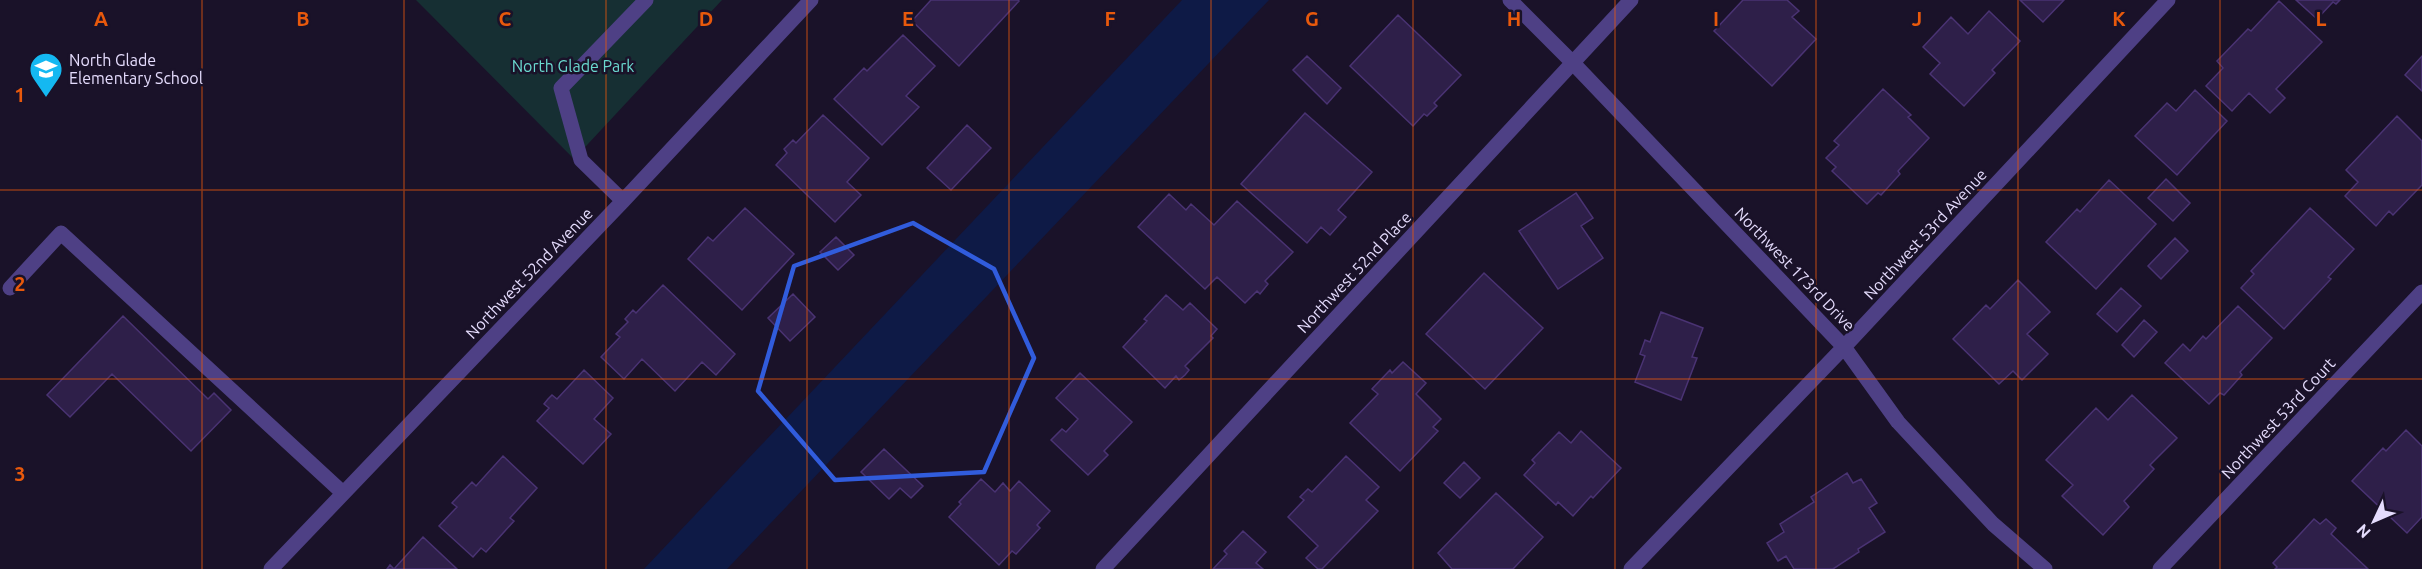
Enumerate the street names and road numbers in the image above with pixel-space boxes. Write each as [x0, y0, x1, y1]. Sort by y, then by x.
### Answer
street label: Northwest 53rd Avenue [1860, 165, 1990, 303]
street label: Northwest 52nd Avenue [462, 204, 596, 342]
street label: Northwest 173rd Drive [1731, 204, 1859, 334]
street label: Northwest 52nd Place [1293, 208, 1415, 336]
street label: Northwest 53rd Court [2217, 354, 2339, 482]

